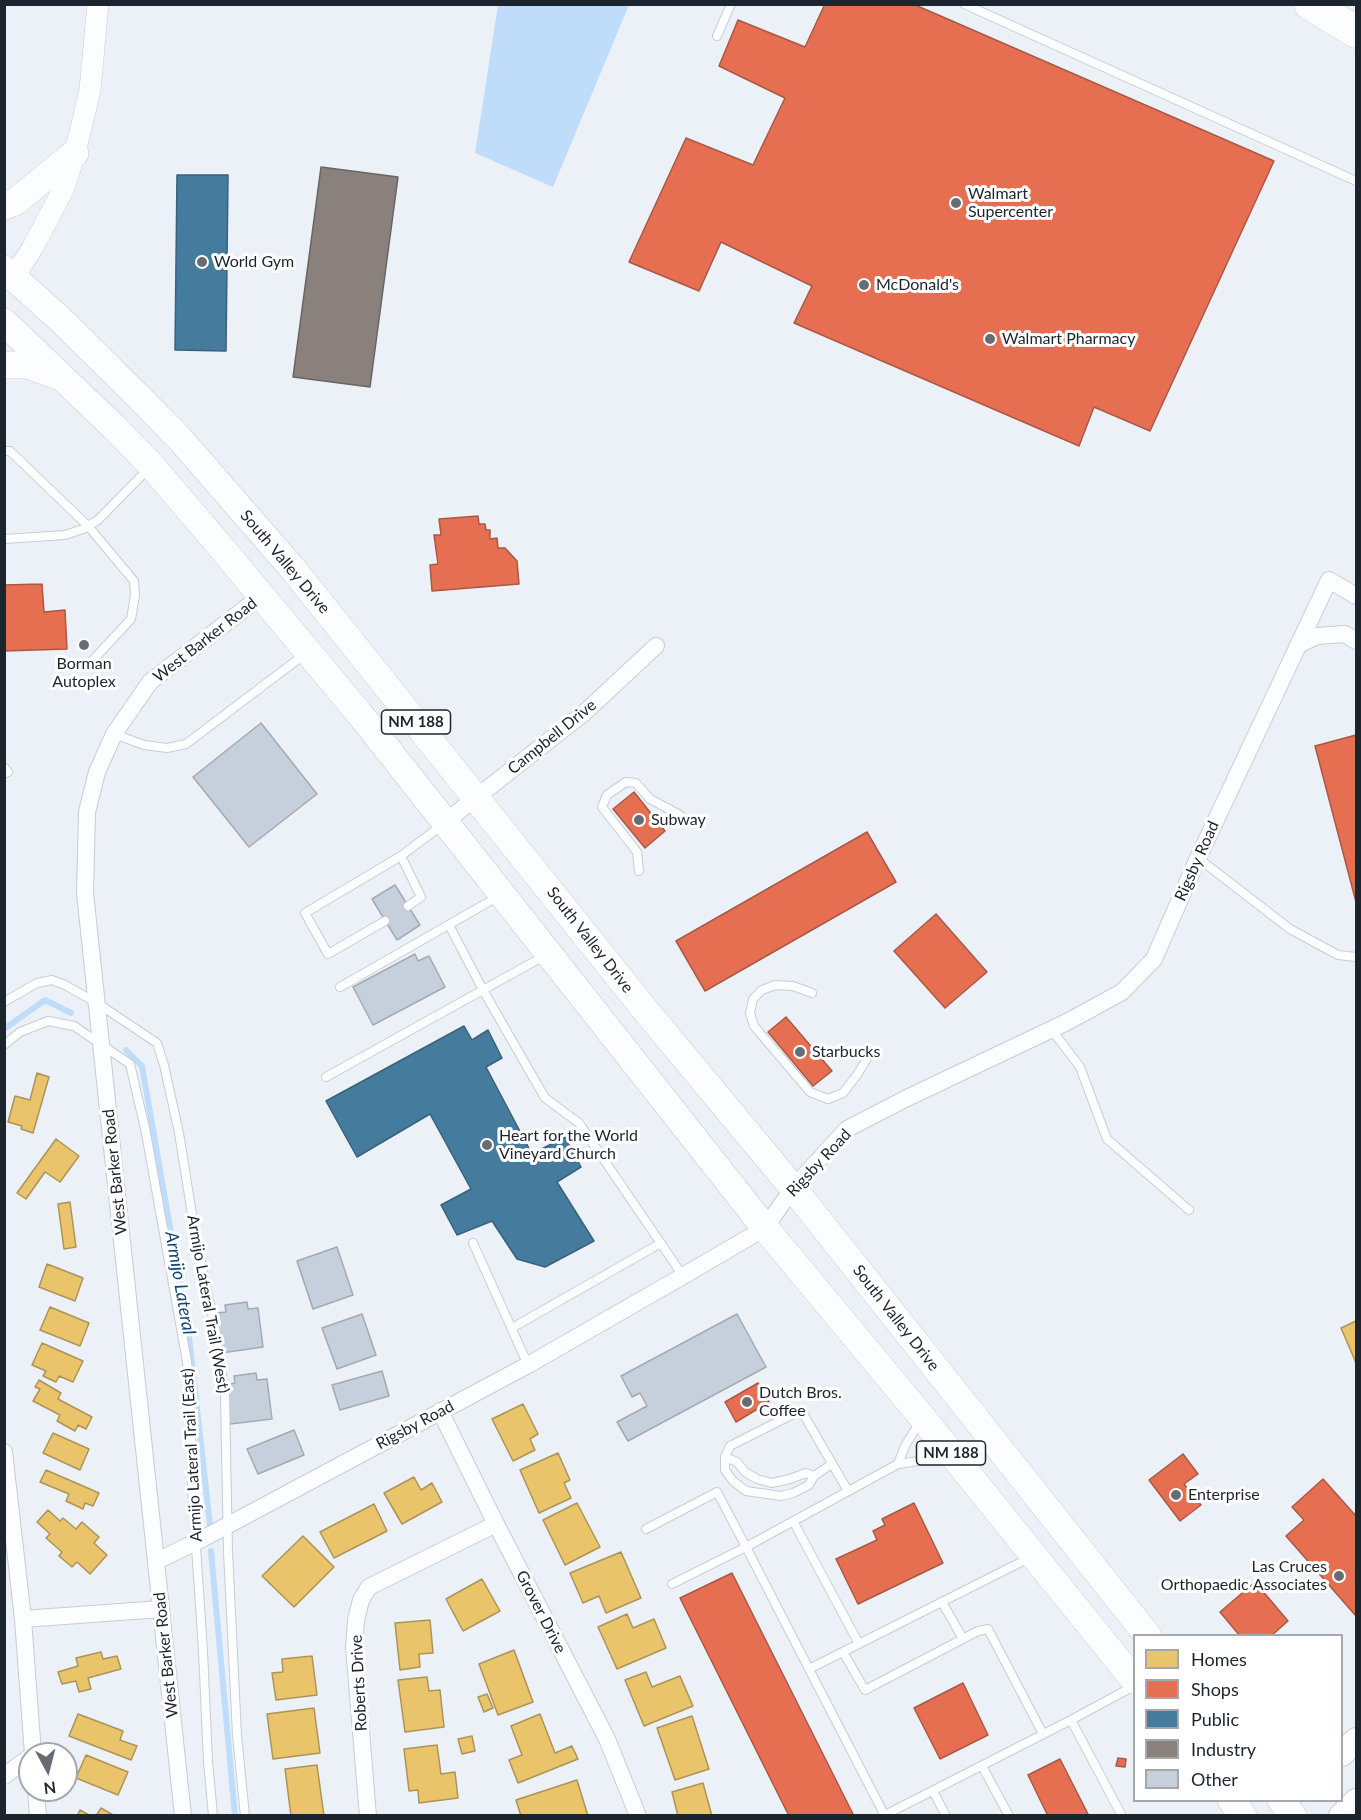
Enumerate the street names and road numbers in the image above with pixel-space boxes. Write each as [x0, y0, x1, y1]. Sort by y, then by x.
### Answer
street label: South Valley Drive [236, 506, 334, 618]
street label: West Barker Road [149, 594, 261, 686]
street label: Campbell Drive [504, 696, 600, 778]
road number: NM 188 [382, 710, 450, 734]
street label: Rigsby Road [1171, 818, 1223, 904]
street label: South Valley Drive [543, 883, 637, 997]
street label: West Barker Road [99, 1108, 131, 1236]
street label: Rigsby Road [783, 1125, 855, 1201]
street label: Armijo Lateral Trail (West) [183, 1213, 233, 1395]
street label: South Valley Drive [849, 1261, 943, 1375]
street label: Armijo Lateral Trail (East) [178, 1368, 206, 1542]
street label: Rigsby Road [373, 1396, 457, 1454]
road number: NM 188 [916, 1441, 986, 1465]
street label: Grover Drive [512, 1567, 570, 1657]
street label: West Barker Road [150, 1591, 182, 1719]
street label: Roberts Drive [347, 1634, 371, 1732]

